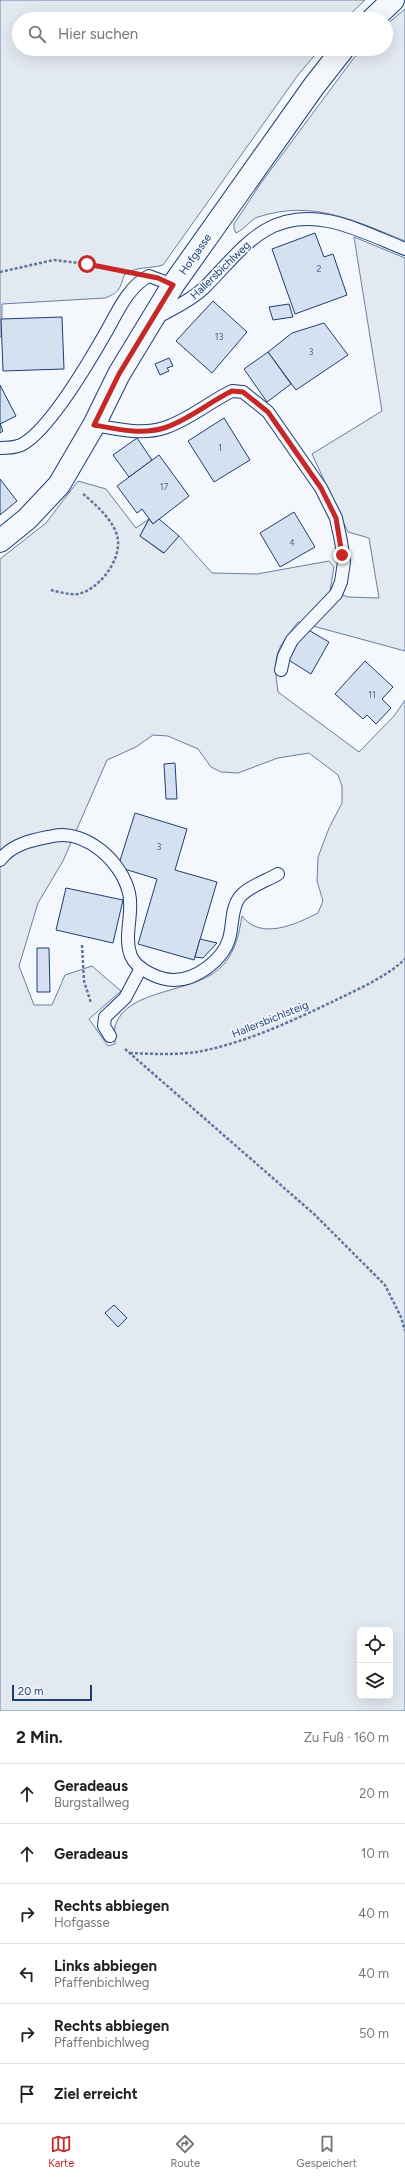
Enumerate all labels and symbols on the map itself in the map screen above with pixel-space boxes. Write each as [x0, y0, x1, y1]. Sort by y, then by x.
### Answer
street label: Hofgasse [177, 231, 214, 277]
street label: Hallersbichlweg [188, 239, 253, 302]
route start [78, 255, 96, 273]
house number: 2 [316, 263, 322, 274]
house number: 13 [215, 331, 223, 342]
house number: 3 [309, 346, 314, 357]
house number: 1 [218, 442, 222, 453]
house number: 17 [160, 481, 168, 492]
house number: 4 [289, 537, 295, 548]
route end [333, 546, 351, 564]
house number: 11 [368, 689, 376, 700]
house number: 3 [157, 841, 162, 852]
street label: Hallersbichlsteig [230, 998, 310, 1041]
scale bar [12, 1683, 92, 1702]

